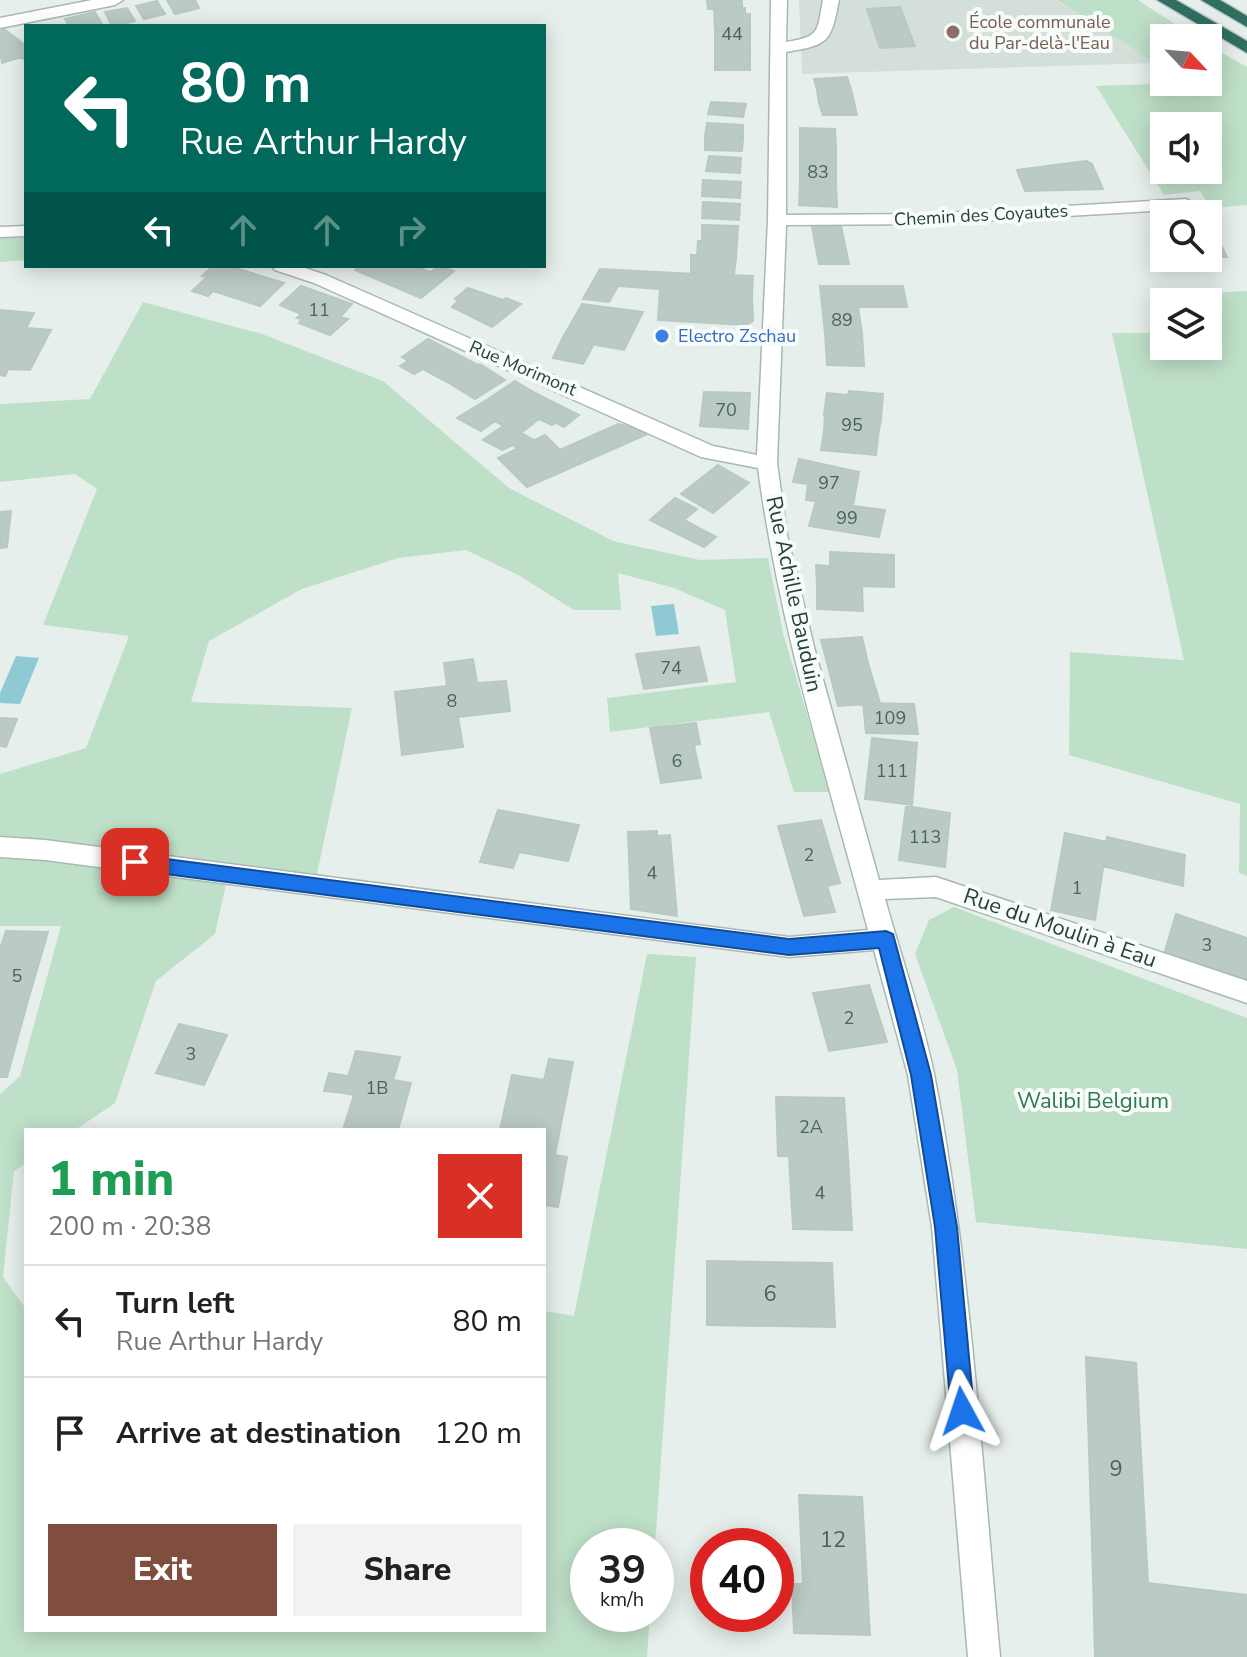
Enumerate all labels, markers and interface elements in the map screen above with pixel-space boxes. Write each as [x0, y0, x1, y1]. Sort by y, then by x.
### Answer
place label: École communale du Par-delà-l'Eau [969, 10, 1111, 55]
house number: 44 [721, 22, 743, 46]
marker: École communale du Par-delà-l'Eau [944, 23, 962, 41]
north arrow [1150, 24, 1222, 96]
map controls [1150, 24, 1222, 360]
text: 80 m [180, 45, 311, 122]
icon: left [48, 56, 152, 160]
button: sound [1150, 112, 1222, 184]
text: Rue Arthur Hardy [180, 118, 467, 167]
house number: 83 [807, 160, 829, 184]
street label: Chemin des Coyautes [893, 198, 1069, 232]
button: search [1150, 200, 1222, 272]
icon: left [137, 208, 181, 252]
icon: ahead [221, 208, 265, 252]
icon: ahead [305, 208, 349, 252]
icon: right [389, 208, 433, 252]
button: layers [1150, 288, 1222, 360]
house number: 11 [308, 298, 330, 322]
house number: 89 [831, 308, 853, 332]
place label: Electro Zschau [678, 324, 796, 348]
marker: Electro Zschau [653, 327, 671, 345]
street label: Rue Morimont [466, 335, 581, 402]
house number: 70 [715, 398, 737, 422]
house number: 95 [841, 413, 863, 437]
house number: 97 [818, 471, 840, 495]
street label: Rue Achille Bauduin [759, 493, 829, 695]
house number: 99 [836, 506, 858, 530]
house number: 74 [660, 656, 682, 680]
house number: 8 [447, 689, 457, 713]
house number: 109 [874, 706, 906, 730]
house number: 6 [672, 749, 682, 773]
house number: 111 [876, 759, 908, 783]
house number: 113 [909, 825, 941, 849]
pin [101, 828, 169, 896]
icon: arrive [113, 840, 157, 884]
house number: 2 [804, 843, 814, 867]
house number: 4 [647, 861, 658, 885]
house number: 1 [1072, 876, 1082, 900]
street label: Rue du Moulin à Eau [959, 881, 1161, 975]
house number: 3 [1202, 933, 1212, 957]
house number: 5 [12, 964, 22, 988]
house number: 2 [844, 1006, 854, 1030]
house number: 3 [186, 1042, 196, 1066]
house number: 1B [366, 1076, 388, 1100]
park label: Walibi Belgium [1017, 1086, 1169, 1116]
house number: 2A [799, 1115, 823, 1139]
text: 1 min [48, 1146, 174, 1212]
button: close [438, 1154, 522, 1238]
house number: 4 [815, 1181, 826, 1205]
text: 200 m · 20:38 [48, 1209, 211, 1244]
house number: 6 [763, 1279, 777, 1309]
text: Turn left [116, 1283, 234, 1324]
icon: left [48, 1299, 92, 1343]
text: 80 m [453, 1301, 522, 1342]
text: Rue Arthur Hardy [116, 1324, 323, 1359]
position arrow [920, 1369, 1004, 1453]
icon: arrive [48, 1411, 92, 1455]
text: Arrive at destination [116, 1413, 401, 1454]
text: 120 m [435, 1413, 522, 1454]
house number: 9 [1109, 1454, 1123, 1484]
button: Exit [48, 1524, 277, 1616]
button: Share [293, 1524, 522, 1616]
house number: 12 [820, 1525, 846, 1555]
speed limit sign: 40 [690, 1528, 794, 1632]
text: 39 [598, 1543, 646, 1597]
text: km/h [600, 1586, 644, 1613]

